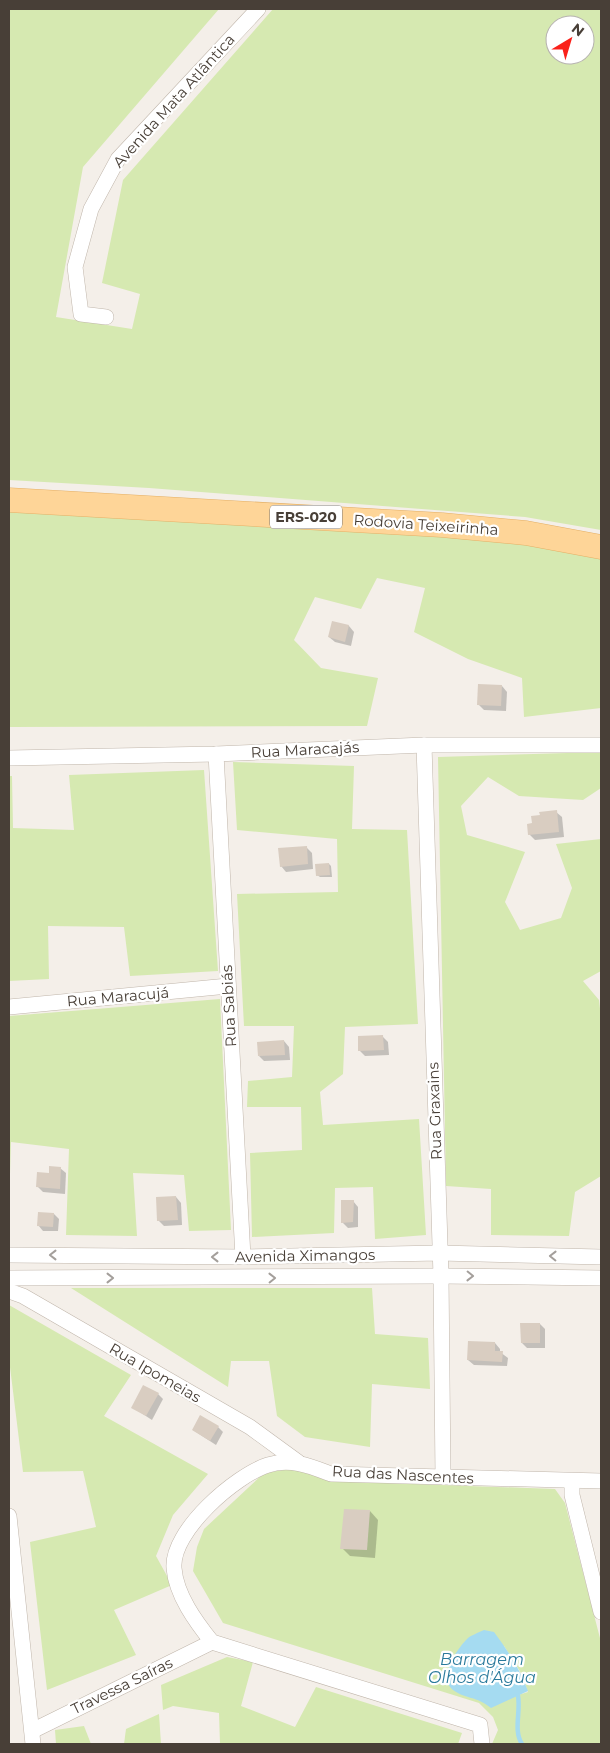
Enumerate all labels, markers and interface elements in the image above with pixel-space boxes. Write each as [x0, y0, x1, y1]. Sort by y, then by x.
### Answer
north arrow [545, 15, 595, 65]
text: N [568, 19, 588, 40]
street label: Avenida Mata Atlântica [109, 30, 239, 171]
road number: ERS-020 [270, 506, 342, 528]
street label: Rodovia Teixeirinha [353, 510, 499, 539]
street label: Rua Maracajás [250, 737, 360, 762]
street label: Rua Sabiás [217, 965, 240, 1048]
street label: Rua Maracujá [66, 983, 170, 1010]
street label: Rua Graxains [423, 1062, 446, 1160]
street label: Avenida Ximangos [235, 1245, 375, 1266]
one-way arrow [48, 1250, 56, 1261]
one-way arrow [548, 1251, 556, 1261]
one-way arrow [211, 1252, 218, 1262]
one-way arrow [466, 1271, 474, 1281]
one-way arrow [106, 1273, 114, 1283]
one-way arrow [269, 1273, 277, 1283]
street label: Rua Ipomeias [106, 1339, 205, 1407]
street label: Rua das Nascentes [332, 1461, 474, 1488]
water label: Barragem Olhos d'Água [428, 1650, 536, 1687]
street label: Travessa Saíras [68, 1653, 176, 1718]

